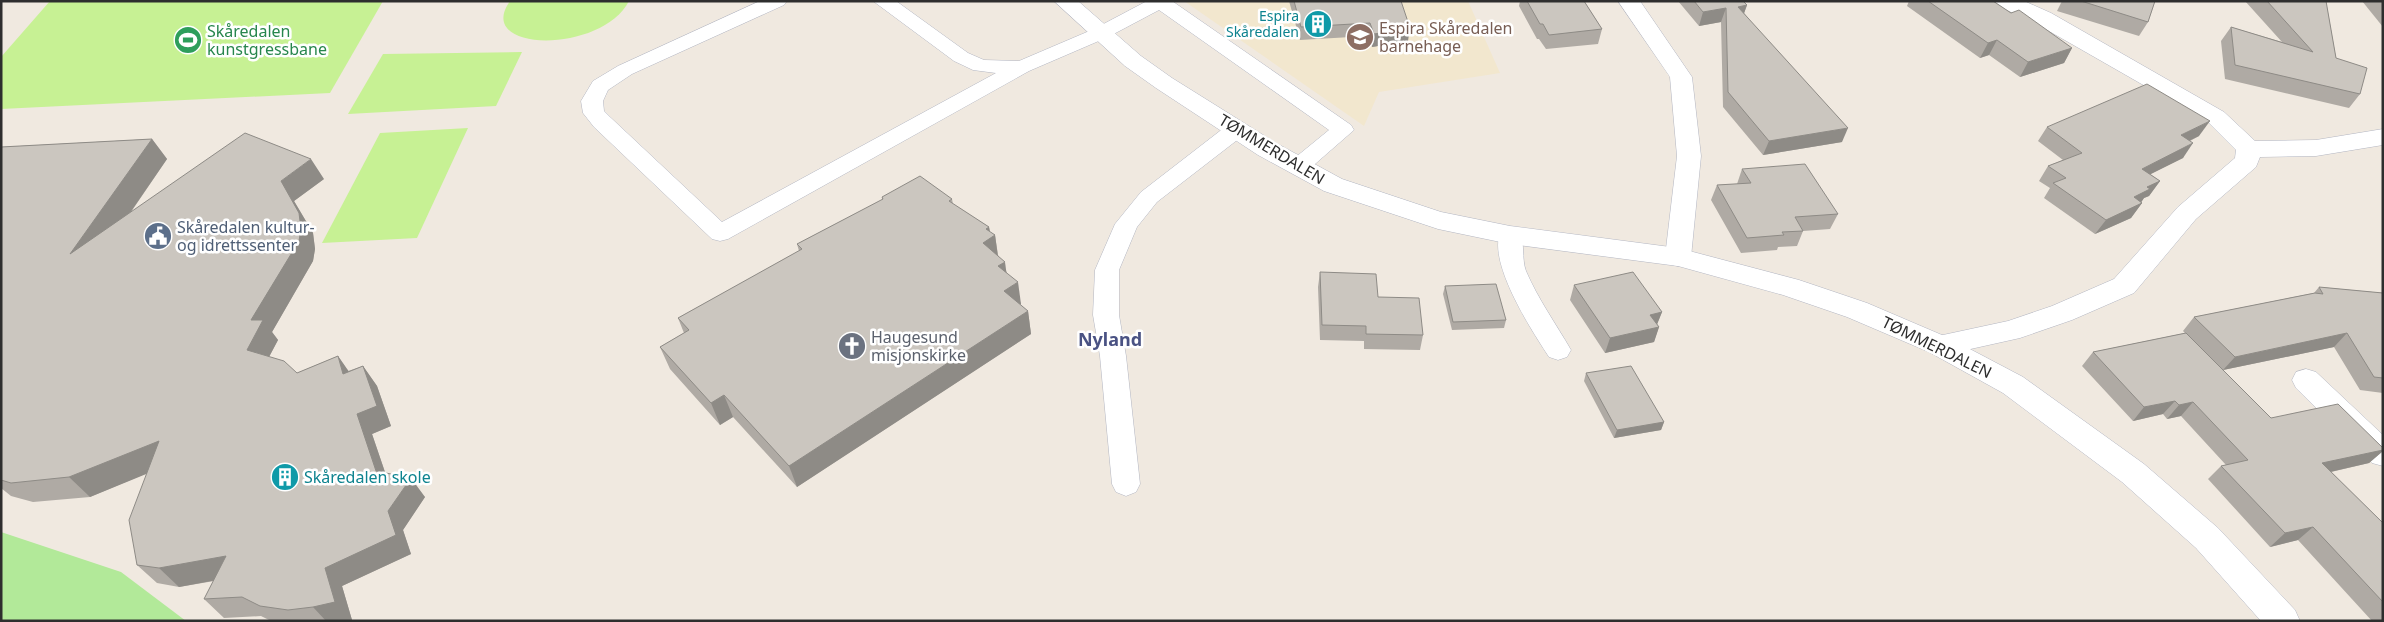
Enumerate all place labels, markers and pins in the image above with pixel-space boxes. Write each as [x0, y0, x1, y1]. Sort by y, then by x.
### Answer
place label: Espira Skåredalen [1226, 6, 1299, 41]
building icon: Espira Skåredalen [1303, 9, 1333, 39]
place label: Espira Skåredalen barnehage [1379, 17, 1512, 57]
place label: Skåredalen kunstgressbane [207, 20, 327, 60]
school or university icon: Espira Skåredalen barnehage [1345, 22, 1375, 52]
sports icon: Skåredalen kunstgressbane [173, 25, 203, 55]
place label: Skåredalen kultur- og idrettssenter [177, 216, 315, 256]
public building icon: Skåredalen kultur- og idrettssenter [143, 221, 173, 251]
place label: Haugesund misjonskirke [871, 326, 966, 366]
church icon: Haugesund misjonskirke [837, 331, 867, 361]
building icon: Skåredalen skole [270, 462, 300, 492]
place label: Skåredalen skole [304, 466, 431, 488]

